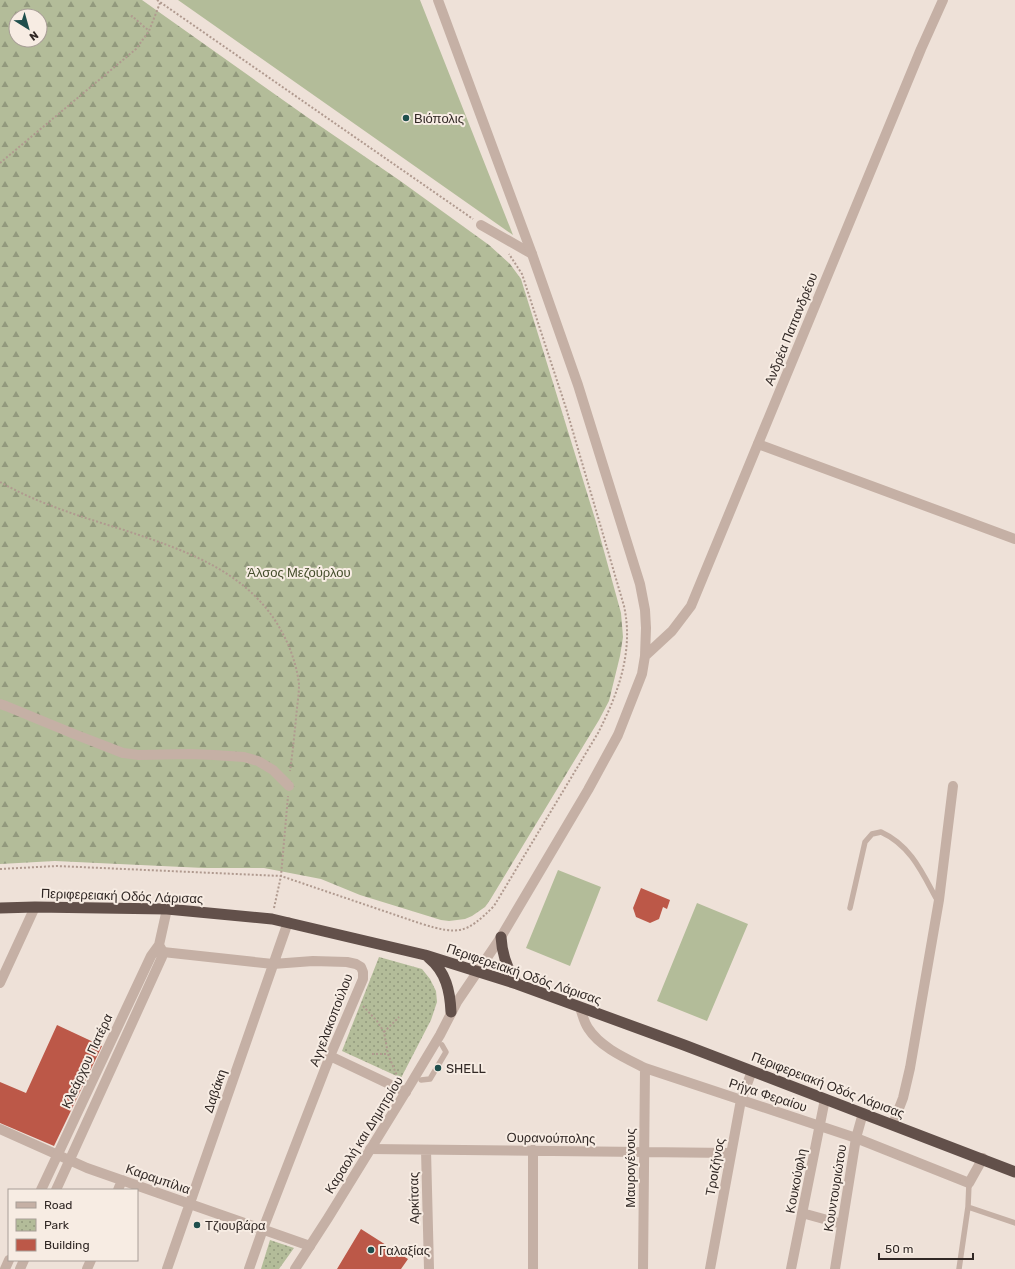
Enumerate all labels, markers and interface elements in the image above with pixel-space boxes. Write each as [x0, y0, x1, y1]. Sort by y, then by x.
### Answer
north arrow [8, 8, 48, 48]
text: N [27, 28, 41, 43]
place label: Βιόπολις [414, 111, 464, 126]
marker: Βιόπολις [401, 113, 411, 123]
street label: Ανδρέα Παπανδρέου [761, 270, 821, 388]
park label: Άλσος Μεζούρλου [247, 565, 351, 580]
street label: Περιφερειακή Οδός Λάρισας [41, 886, 203, 906]
street label: Περιφερειακή Οδός Λάρισας [445, 940, 603, 1008]
street label: Αγγελακοπούλου [306, 971, 356, 1069]
street label: Κλεάρχου Πατέρα [59, 1011, 116, 1111]
street label: Περιφερειακή Οδός Λάρισας [749, 1049, 907, 1121]
place label: SHELL [446, 1061, 487, 1076]
marker: SHELL [433, 1063, 443, 1073]
street label: Δαβάκη [201, 1067, 229, 1115]
street label: Καραολή και Δημητρίου [322, 1074, 406, 1196]
street label: Ρήγα Φεραίου [727, 1075, 809, 1115]
street label: Μαυρογένους [623, 1128, 638, 1208]
street label: Ουρανούπολης [507, 1130, 595, 1146]
street label: Τρoιζήνος [703, 1137, 727, 1197]
street label: Κουντουριώτου [821, 1143, 849, 1233]
street label: Κουκούφλη [782, 1147, 810, 1215]
street label: Καραμπίλια [124, 1161, 193, 1197]
street label: Αρκίτσας [406, 1172, 422, 1224]
legend [8, 1189, 138, 1261]
text: Road [44, 1198, 72, 1212]
text: Park [44, 1218, 70, 1232]
place label: Τζιουβάρα [205, 1218, 266, 1233]
marker: Τζιουβάρα [192, 1220, 202, 1230]
scale bar [879, 1235, 973, 1261]
text: Building [44, 1238, 90, 1252]
text: 50 m [885, 1242, 913, 1256]
place label: Γαλαξίας [379, 1243, 430, 1258]
marker: Γαλαξίας [366, 1245, 376, 1255]

